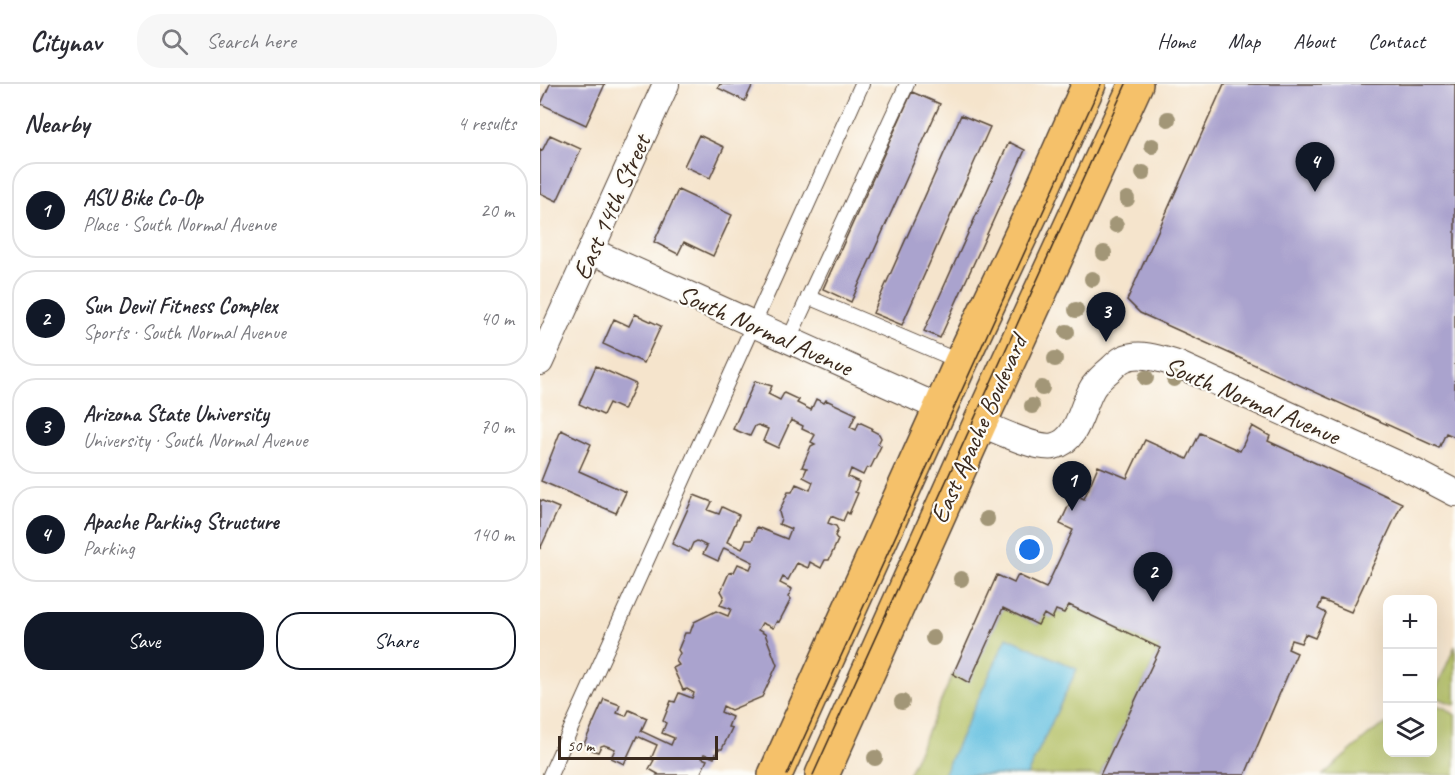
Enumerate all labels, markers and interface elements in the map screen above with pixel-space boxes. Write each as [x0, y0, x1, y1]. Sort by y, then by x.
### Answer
search box [137, 14, 557, 68]
text: Citynav [30, 24, 101, 59]
icon: search [158, 25, 191, 58]
text: Search here [206, 27, 296, 55]
text: Home [1157, 28, 1195, 54]
text: Map [1228, 28, 1260, 54]
text: About [1293, 28, 1335, 54]
text: Contact [1368, 28, 1425, 54]
text: Nearby [24, 107, 89, 140]
text: 4 results [457, 111, 516, 136]
street label: East 14th Street [565, 127, 659, 285]
pin: 4 [1296, 142, 1334, 192]
text: ASU Bike Co-Op [83, 184, 203, 212]
text: 1 [41, 198, 50, 223]
text: 20 m [480, 198, 514, 223]
text: Place · South Normal Avenue [83, 212, 276, 237]
street label: South Normal Avenue [672, 277, 860, 385]
text: Sun Devil Fitness Complex [83, 292, 277, 320]
pin: 3 [1086, 292, 1126, 342]
text: 2 [41, 306, 50, 331]
text: 40 m [480, 306, 514, 331]
text: Sports · South Normal Avenue [83, 320, 286, 345]
street label: East Apache Boulevard [922, 327, 1036, 528]
street label: South Normal Avenue [1159, 349, 1347, 453]
text: Arizona State University [83, 400, 269, 428]
text: 3 [41, 414, 50, 439]
text: 70 m [480, 414, 514, 439]
text: University · South Normal Avenue [83, 428, 307, 453]
pin: 1 [1052, 462, 1092, 511]
text: Apache Parking Structure [83, 508, 279, 536]
text: 4 [41, 522, 50, 547]
text: 140 m [471, 522, 514, 547]
your location [1015, 535, 1044, 564]
text: Parking [83, 536, 135, 561]
pin: 2 [1134, 552, 1172, 602]
map controls [1383, 595, 1437, 757]
button: + [1383, 595, 1437, 649]
button: Save [24, 612, 264, 670]
button: Share [276, 612, 516, 670]
button: − [1383, 649, 1437, 703]
button: layers [1383, 703, 1437, 757]
scale bar [558, 733, 718, 760]
text: 50 m [567, 736, 594, 756]

